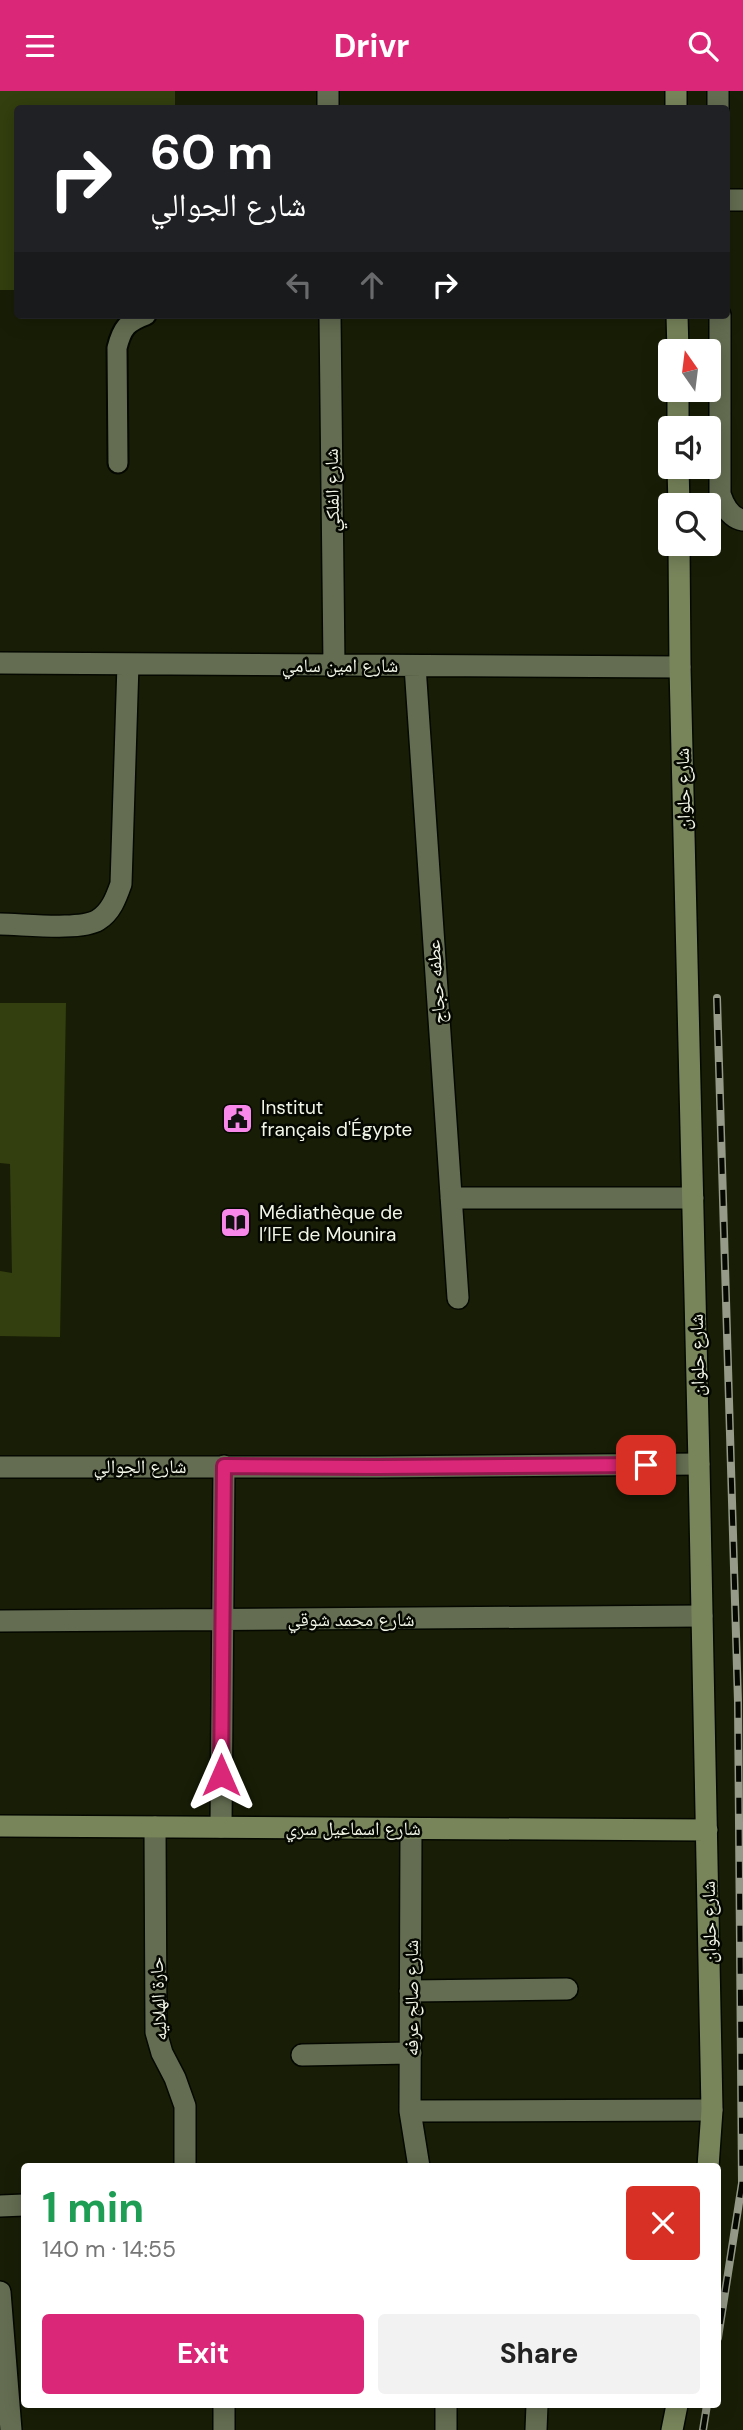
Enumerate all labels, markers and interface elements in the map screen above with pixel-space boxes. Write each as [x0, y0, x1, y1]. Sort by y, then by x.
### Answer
text: Drivr [334, 25, 409, 67]
icon: menu [21, 27, 59, 65]
icon: search [684, 27, 722, 65]
text: 60 m [150, 120, 273, 184]
icon: right [35, 133, 126, 224]
text: شارع الجوالي [150, 184, 306, 226]
icon: left [280, 266, 318, 304]
icon: ahead [353, 266, 391, 304]
icon: right [426, 266, 464, 304]
north arrow [658, 339, 721, 403]
map controls [658, 339, 721, 556]
button: sound [658, 416, 721, 479]
street label: شارع الفلكي [319, 448, 348, 532]
button: search [658, 493, 721, 556]
street label: شارع امين سامي [282, 653, 398, 680]
street label: شارع حلوان [670, 748, 696, 830]
street label: عطفه حجاج [421, 939, 451, 1025]
place label: Institut français d'Égypte [261, 1095, 412, 1142]
public building icon: Institut français d'Égypte [221, 1101, 255, 1135]
place label: Médiathèque de l’IFE de Mounira [259, 1200, 403, 1247]
library icon: Médiathèque de l’IFE de Mounira [219, 1206, 253, 1240]
street label: شارع حلوان [684, 1314, 710, 1396]
pin [616, 1435, 676, 1495]
icon: arrive [627, 1446, 665, 1484]
street label: شارع الجوالي [94, 1454, 186, 1481]
street label: شارع محمد شوقي [288, 1607, 414, 1634]
position arrow [184, 1738, 258, 1812]
street label: شارع اسماعيل سري [285, 1816, 421, 1843]
street label: شارع حلوان [696, 1881, 722, 1963]
street label: شارع صالح عرفه [399, 1940, 424, 2056]
street label: حارة الهلاليه [143, 1956, 173, 2042]
text: 1 min [42, 2180, 144, 2235]
button: close [626, 2186, 700, 2260]
text: 140 m · 14:55 [42, 2234, 176, 2264]
button: Exit [42, 2314, 364, 2394]
button: Share [378, 2314, 700, 2394]

